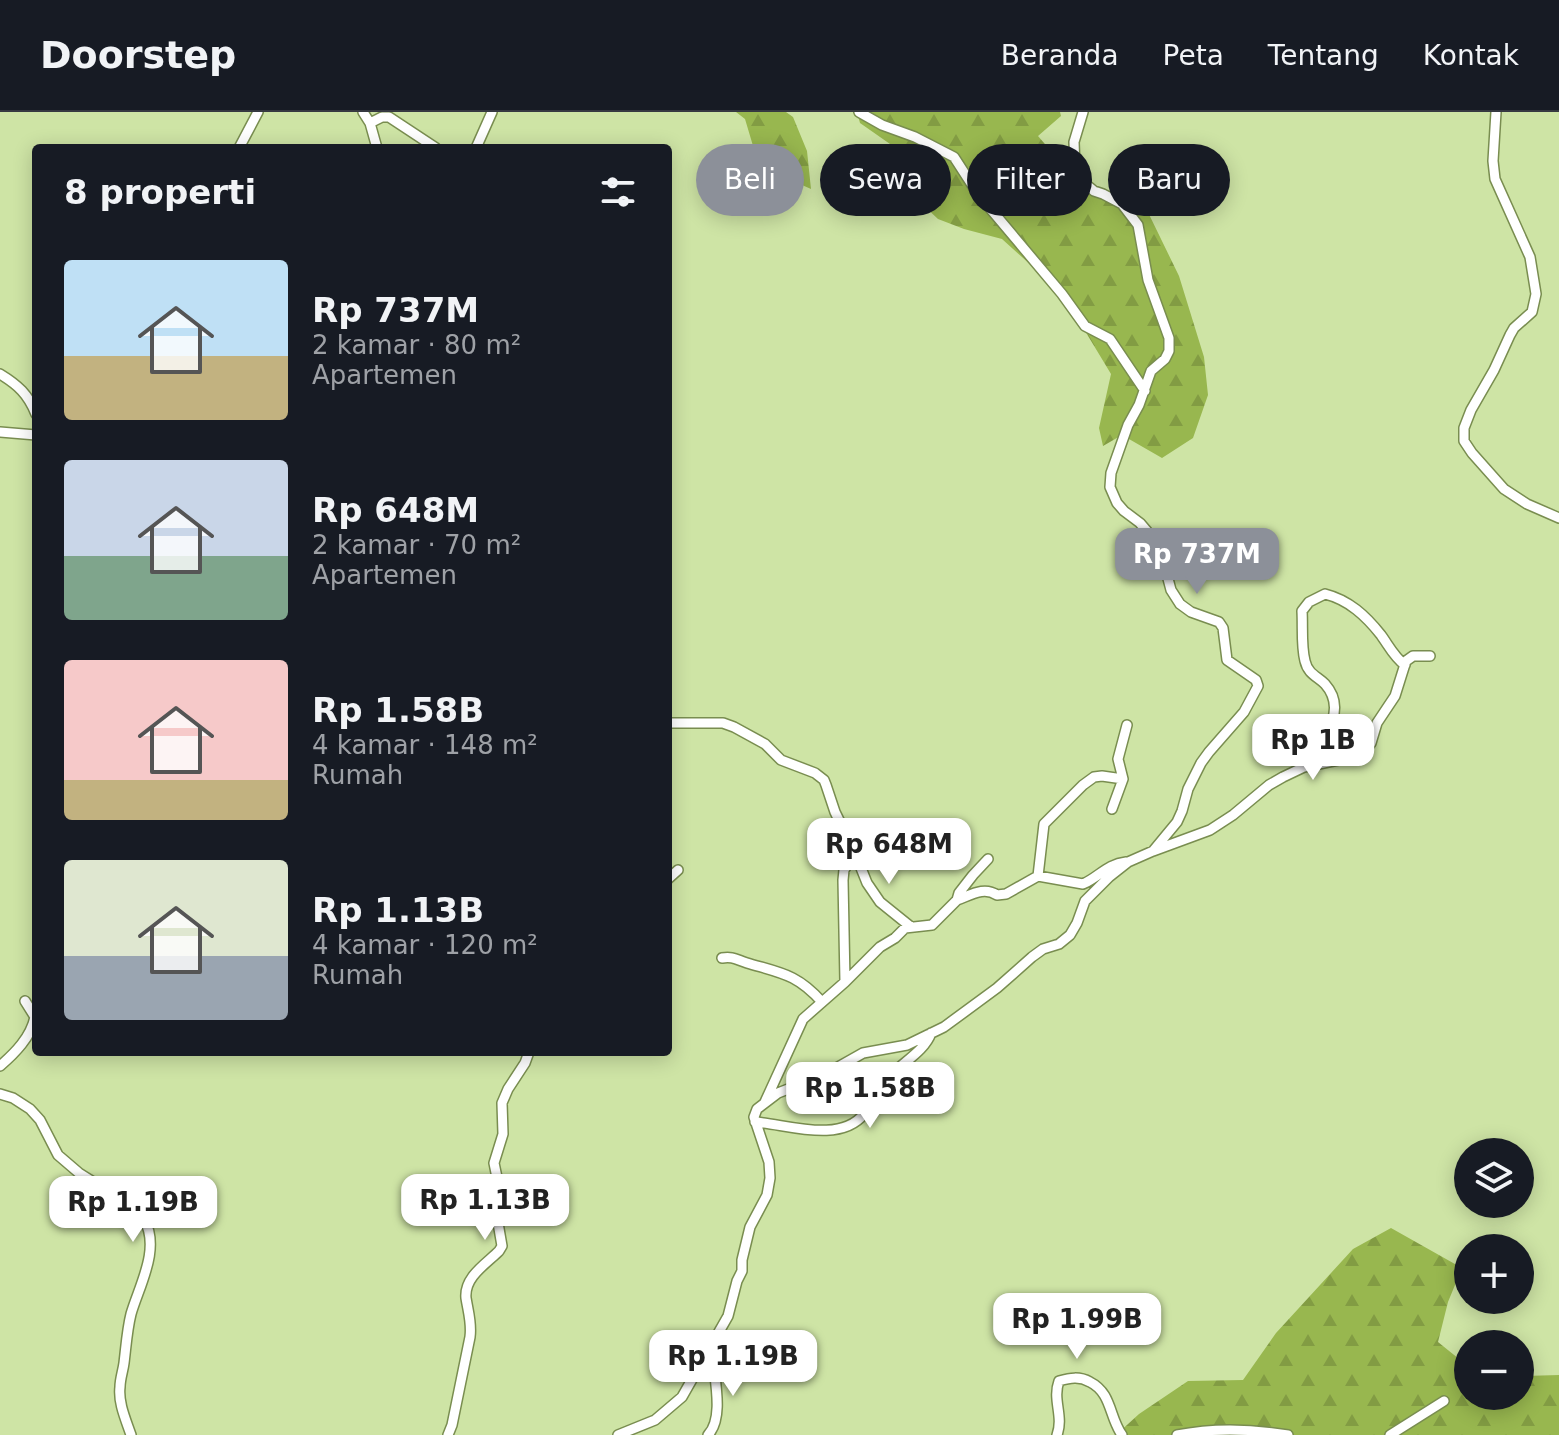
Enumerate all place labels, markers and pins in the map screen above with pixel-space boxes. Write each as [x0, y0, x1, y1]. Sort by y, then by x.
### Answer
pin: Rp 737M [1123, 528, 1271, 596]
pin: Rp 1B [1257, 714, 1369, 782]
pin: Rp 648M [815, 818, 963, 886]
pin: Rp 1.58B [787, 1062, 953, 1130]
pin: Rp 1.13B [402, 1174, 568, 1242]
pin: Rp 1.19B [50, 1176, 216, 1244]
pin: Rp 1.99B [994, 1293, 1160, 1361]
pin: Rp 1.19B [650, 1330, 816, 1398]

